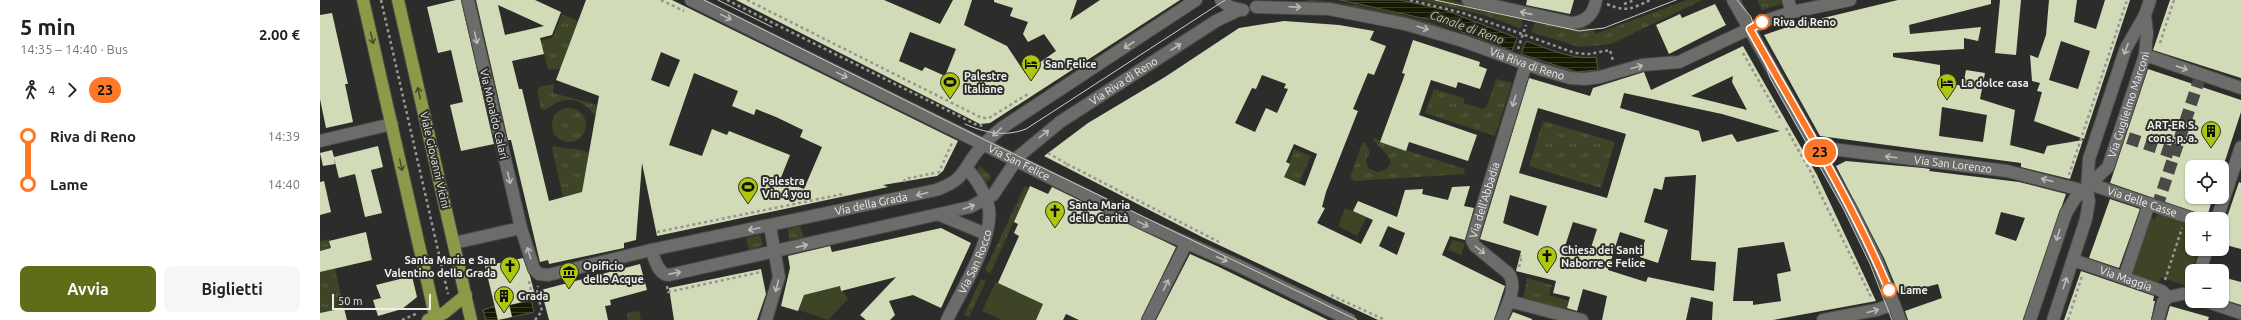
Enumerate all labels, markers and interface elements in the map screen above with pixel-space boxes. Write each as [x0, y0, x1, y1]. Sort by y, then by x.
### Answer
one-way arrow [1288, 4, 1301, 11]
water label: Canale di Reno [1428, 8, 1506, 47]
one-way arrow [1520, 9, 1533, 17]
text: 5 min [20, 14, 76, 39]
one-way arrow [720, 14, 732, 21]
marker: Riva di Reno [1754, 14, 1770, 30]
place label: Riva di Reno [1773, 16, 1837, 28]
one-way arrow [1416, 25, 1428, 33]
text: 2.00 € [259, 26, 300, 43]
one-way arrow [369, 31, 377, 44]
one-way arrow [473, 31, 481, 44]
one-way arrow [1123, 40, 1134, 49]
text: 14:35 – 14:40 · Bus [20, 42, 128, 56]
one-way arrow [1170, 43, 1181, 52]
one-way arrow [2121, 43, 2129, 55]
street label: Via Riva di Reno [1488, 45, 1566, 82]
street label: Via Guglielmo Marconi [2106, 51, 2151, 159]
hotel icon: San Felice [1020, 53, 1042, 81]
street label: Via Riva di Reno [1087, 54, 1160, 107]
place label: San Felice [1045, 58, 1097, 70]
one-way arrow [1630, 62, 1643, 70]
one-way arrow [2176, 65, 2189, 72]
street label: Via Monaldo Calari [478, 68, 510, 160]
place label: Palestre Italiane [964, 70, 1007, 95]
sports icon: Palestre Italiane [939, 71, 961, 99]
one-way arrow [836, 72, 848, 79]
hotel icon: La dolce casa [1936, 72, 1958, 100]
place label: La dolce casa [1961, 77, 2029, 89]
icon: walk [20, 79, 42, 101]
icon: forward [61, 79, 83, 101]
text: 23 [97, 82, 113, 98]
text: 4 [48, 83, 55, 97]
one-way arrow [415, 87, 423, 100]
one-way arrow [1509, 95, 1517, 107]
street label: Viale Giovanni Vicini [418, 110, 452, 210]
place label: ART-ER S. cons. p. a. [2147, 119, 2197, 144]
building icon: ART-ER S. cons. p. a. [2200, 120, 2222, 148]
one-way arrow [992, 127, 1002, 136]
text: Riva di Reno [50, 128, 136, 145]
text: 14:39 [267, 129, 300, 143]
one-way arrow [1038, 130, 1049, 139]
line badge: 23 [1802, 139, 1838, 165]
street label: Via San Felice [986, 142, 1052, 182]
text: 23 [1812, 144, 1828, 160]
one-way arrow [1885, 153, 1898, 160]
street label: Via San Lorenzo [1913, 153, 1993, 175]
one-way arrow [398, 158, 406, 171]
map controls [2185, 160, 2229, 308]
button: locate [2185, 160, 2229, 204]
street label: Via dell'Abbadia [1467, 161, 1502, 240]
one-way arrow [506, 171, 514, 184]
place label: Palestra Vin 4 you [762, 175, 810, 200]
text: Lame [50, 176, 88, 193]
sports icon: Palestra Vin 4 you [737, 176, 759, 204]
one-way arrow [2041, 176, 2054, 184]
text: 14:40 [267, 177, 300, 191]
street label: Via delle Casse [2106, 184, 2179, 219]
street label: Via della Grada [834, 190, 908, 217]
one-way arrow [916, 191, 929, 198]
place label: Santa Maria della Carità [1069, 199, 1130, 224]
church icon: Santa Maria della Carità [1044, 200, 1066, 228]
one-way arrow [963, 202, 975, 210]
button: + [2185, 212, 2229, 256]
one-way arrow [1137, 221, 1149, 228]
one-way arrow [747, 226, 760, 234]
street label: Via San Rocco [956, 228, 993, 296]
one-way arrow [2054, 229, 2062, 241]
one-way arrow [795, 241, 808, 249]
place label: Chiesa dei Santi Naborre e Felice [1561, 244, 1646, 269]
church icon: Chiesa dei Santi Naborre e Felice [1536, 245, 1558, 273]
one-way arrow [1475, 246, 1486, 255]
one-way arrow [525, 247, 532, 260]
place label: Santa Maria e San Valentino della Grada [384, 254, 496, 279]
church icon: Santa Maria e San Valentino della Grada [499, 255, 521, 283]
one-way arrow [1216, 256, 1228, 263]
place label: Opificio delle Acque [583, 260, 644, 285]
museum icon: Opificio delle Acque [558, 261, 580, 289]
street label: Via Maggia [2098, 264, 2154, 293]
button: − [2185, 264, 2229, 308]
button: Avvia [20, 266, 156, 312]
button: Biglietti [164, 266, 300, 312]
one-way arrow [668, 269, 681, 277]
one-way arrow [2062, 277, 2069, 290]
one-way arrow [773, 280, 780, 293]
one-way arrow [1163, 280, 1170, 292]
marker: Lame [1881, 282, 1897, 298]
place label: Lame [1900, 284, 1928, 296]
building icon: Grada [493, 285, 515, 313]
place label: Grada [518, 290, 549, 302]
scale bar [332, 292, 431, 311]
text: 50 m [338, 295, 362, 307]
one-way arrow [1866, 306, 1879, 314]

